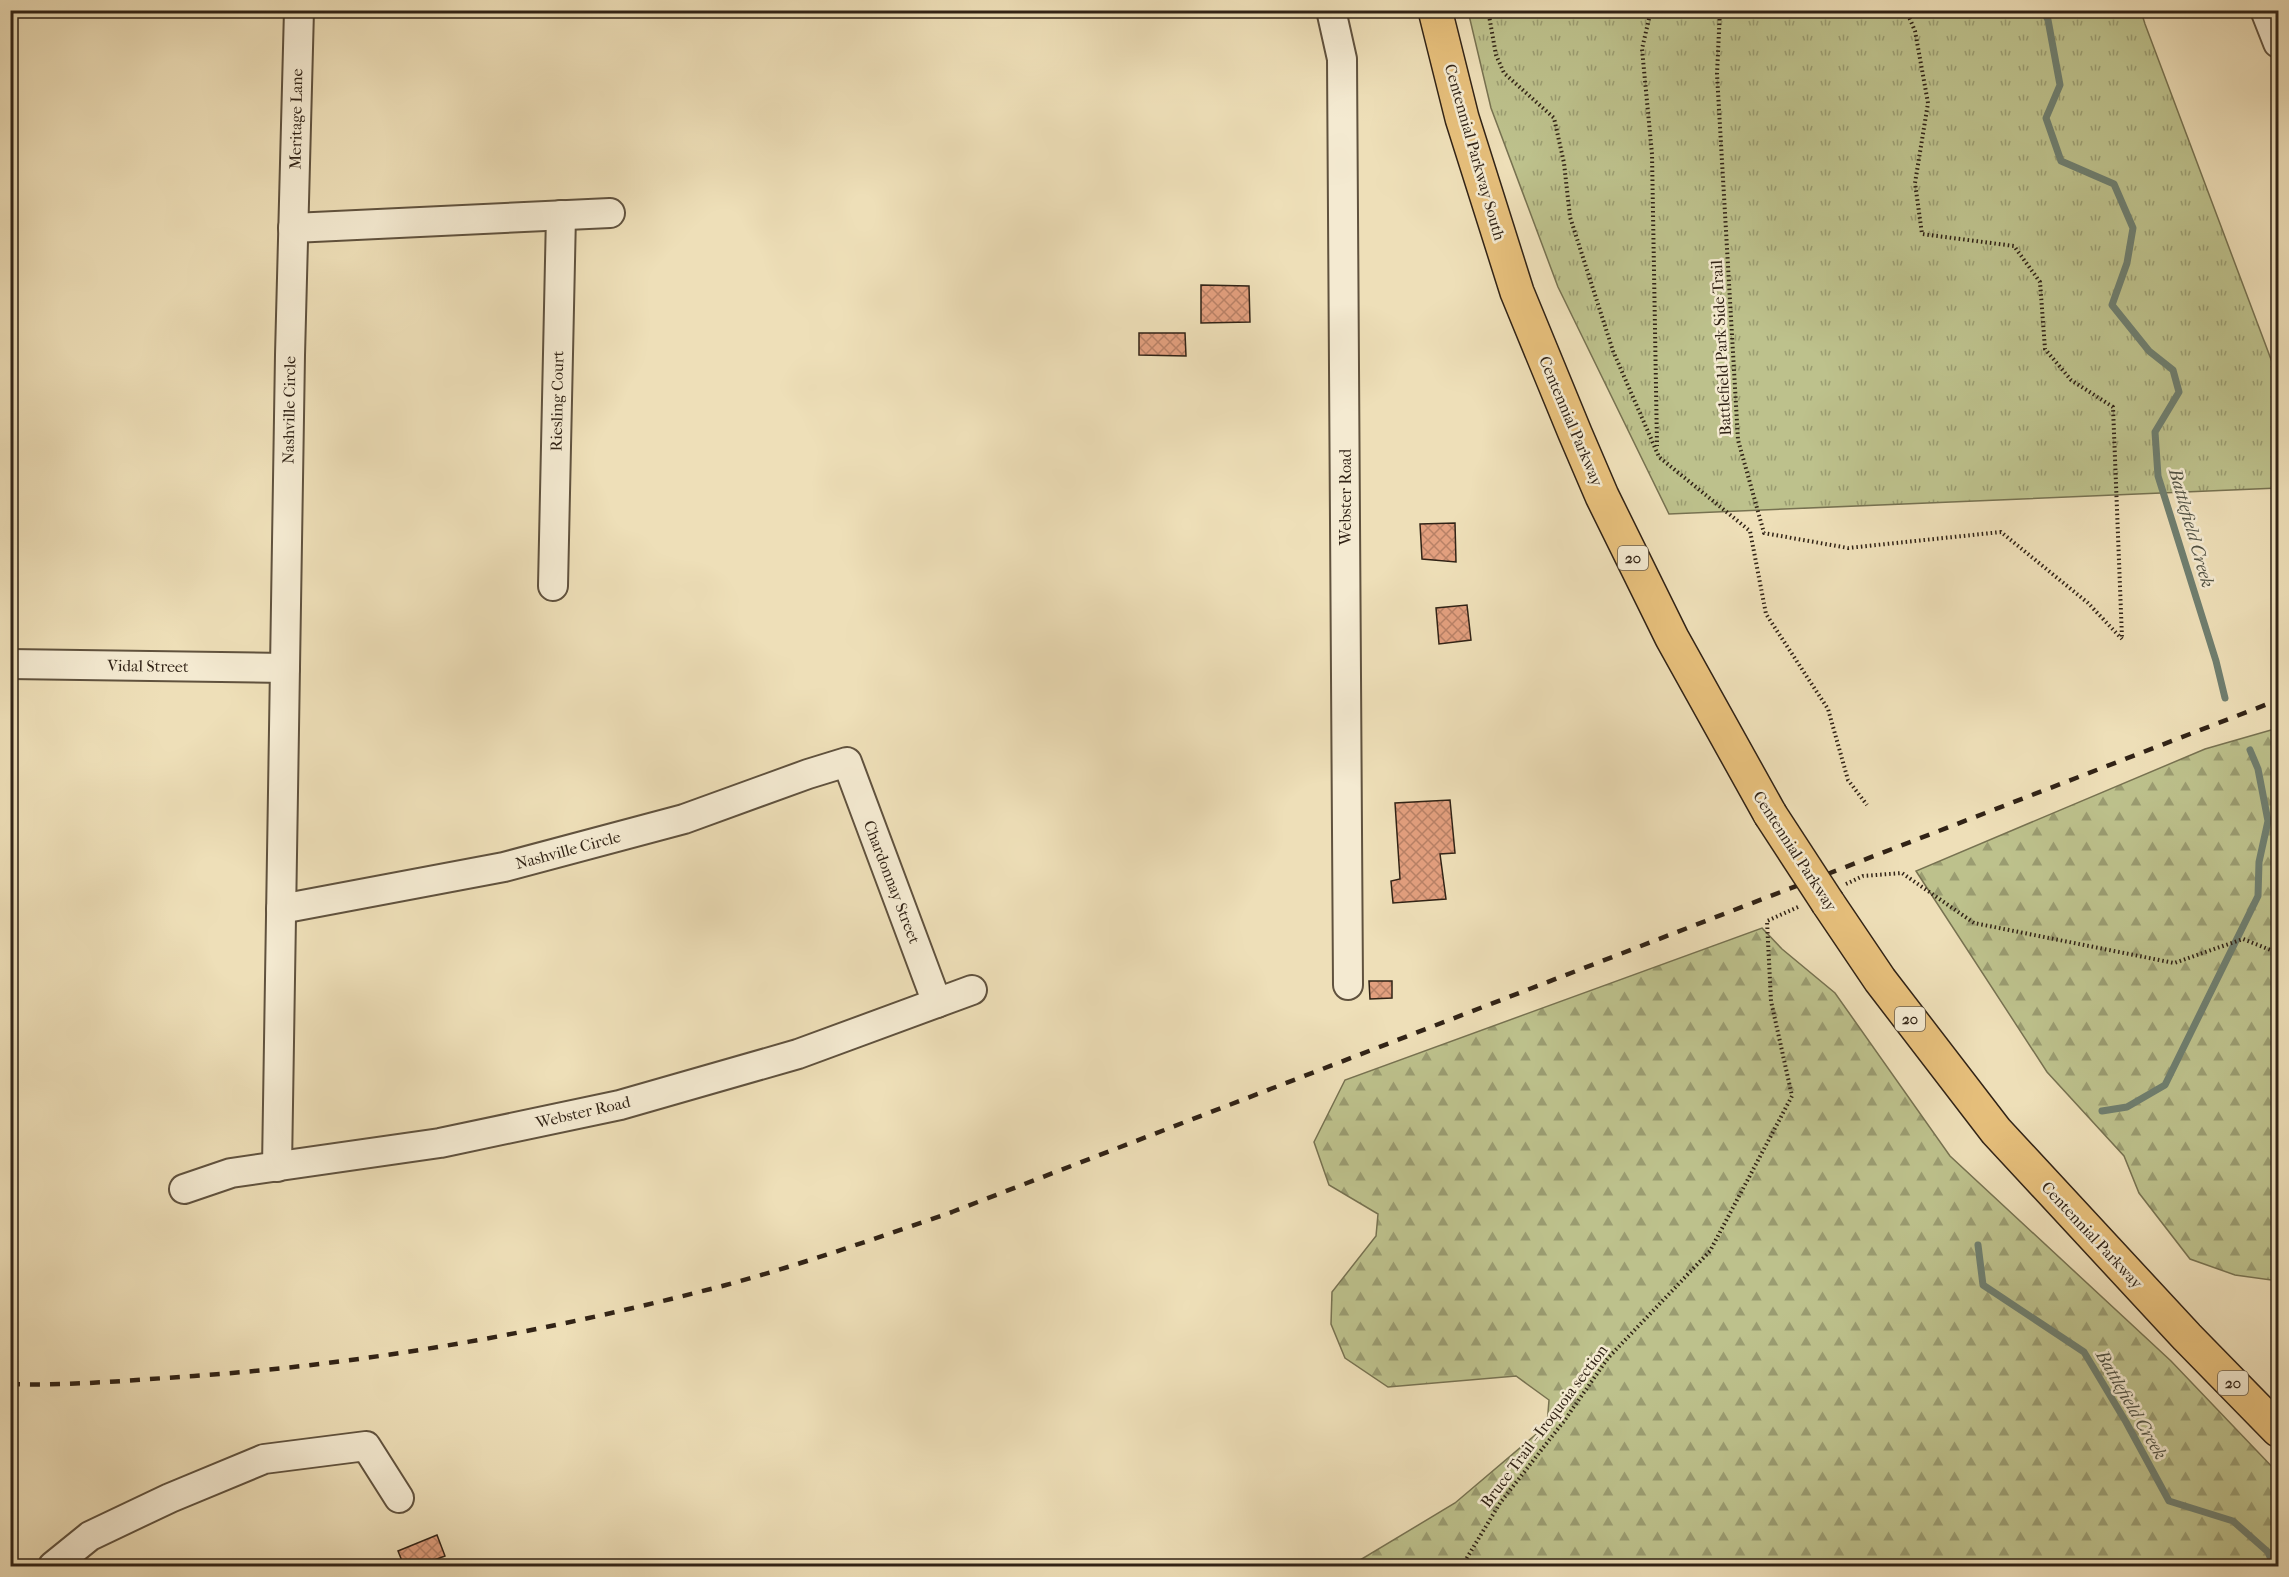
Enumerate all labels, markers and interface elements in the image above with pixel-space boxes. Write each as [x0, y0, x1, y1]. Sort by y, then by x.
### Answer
street label: Centennial Parkway South [1441, 62, 1509, 242]
street label: Meritage Lane [286, 68, 306, 170]
street label: Battlefield Park Side Trail [1707, 259, 1735, 436]
street label: Riesling Court [547, 350, 567, 452]
street label: Centennial Parkway [1535, 353, 1607, 489]
street label: Nashville Circle [279, 356, 299, 464]
street label: Webster Road [1336, 449, 1355, 546]
water label: Battlefield Creek [2164, 465, 2218, 590]
road number: 20 [1618, 546, 1648, 570]
street label: Vidal Street [106, 656, 189, 676]
street label: Centennial Parkway [1749, 787, 1841, 915]
street label: Chardonnay Street [860, 818, 924, 947]
street label: Nashville Circle [513, 827, 623, 873]
road number: 20 [1895, 1007, 1925, 1031]
street label: Webster Road [533, 1092, 632, 1132]
street label: Centennial Parkway [2038, 1178, 2147, 1293]
street label: Bruce Trail - Iroquoia section [1477, 1340, 1612, 1511]
water label: Battlefield Creek [2091, 1346, 2171, 1464]
road number: 20 [2218, 1371, 2248, 1395]

